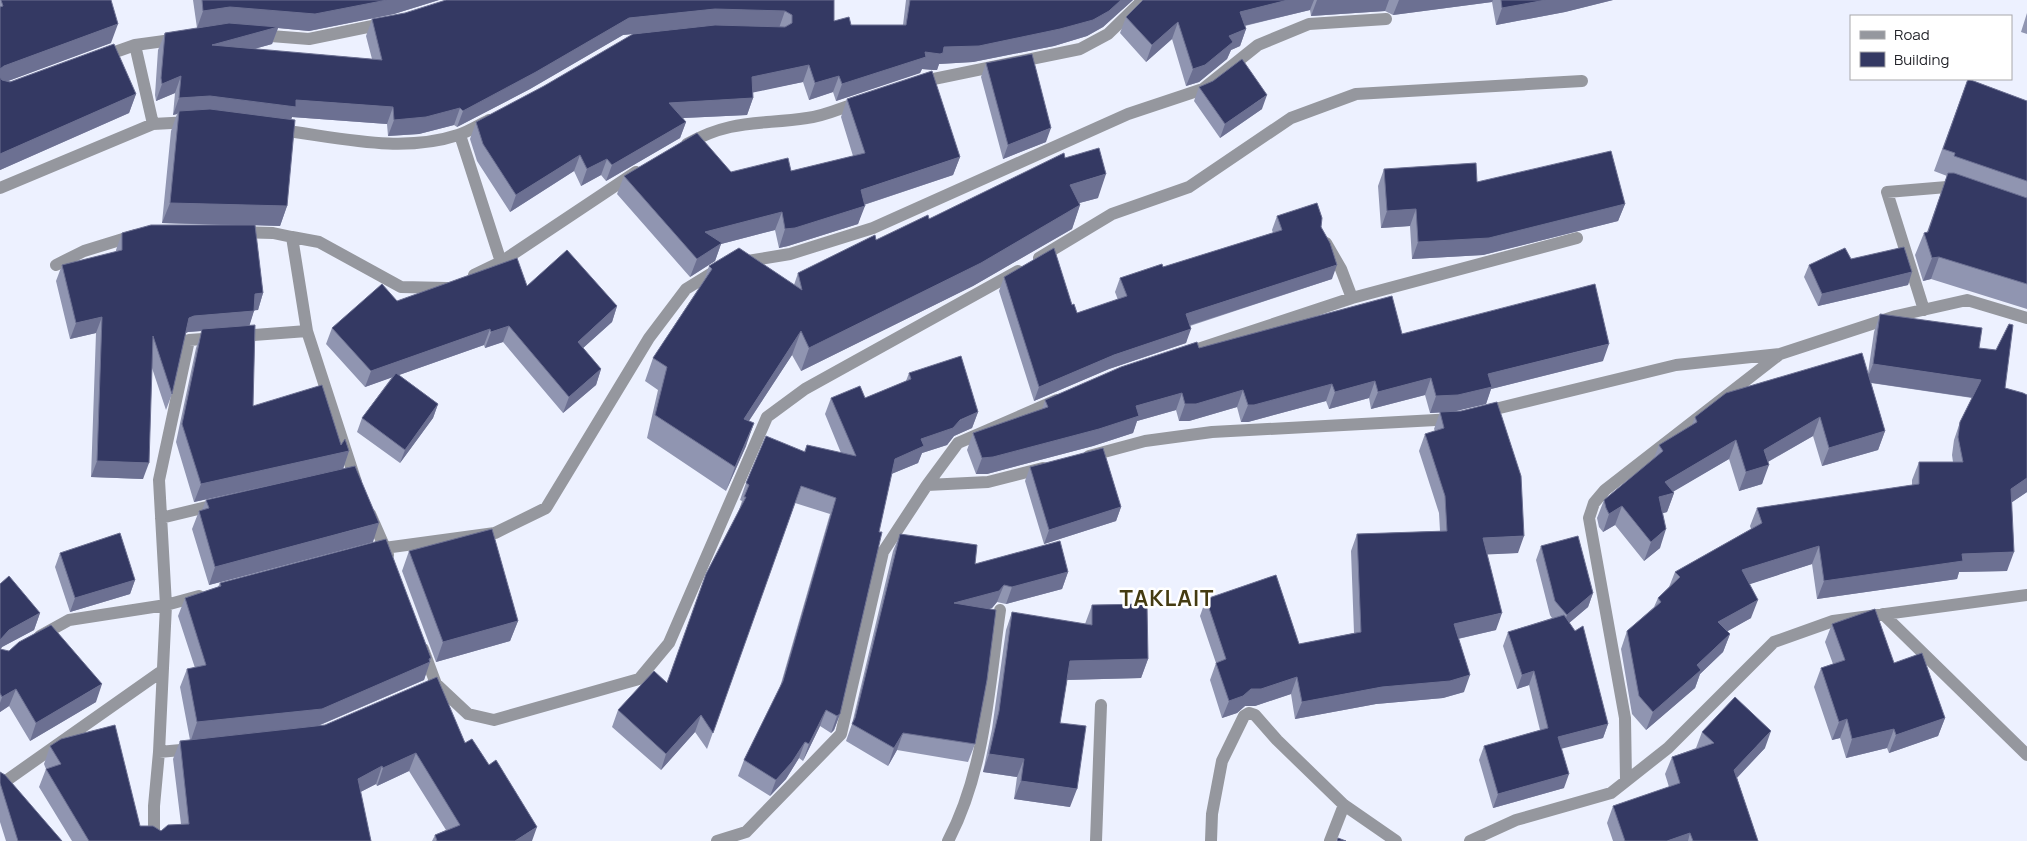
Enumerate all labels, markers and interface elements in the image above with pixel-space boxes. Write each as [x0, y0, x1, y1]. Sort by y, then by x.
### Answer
legend [1850, 15, 2012, 80]
text: Road [1894, 24, 1930, 45]
text: Building [1894, 49, 1949, 70]
district label: TAKLAIT [1120, 583, 1214, 613]

